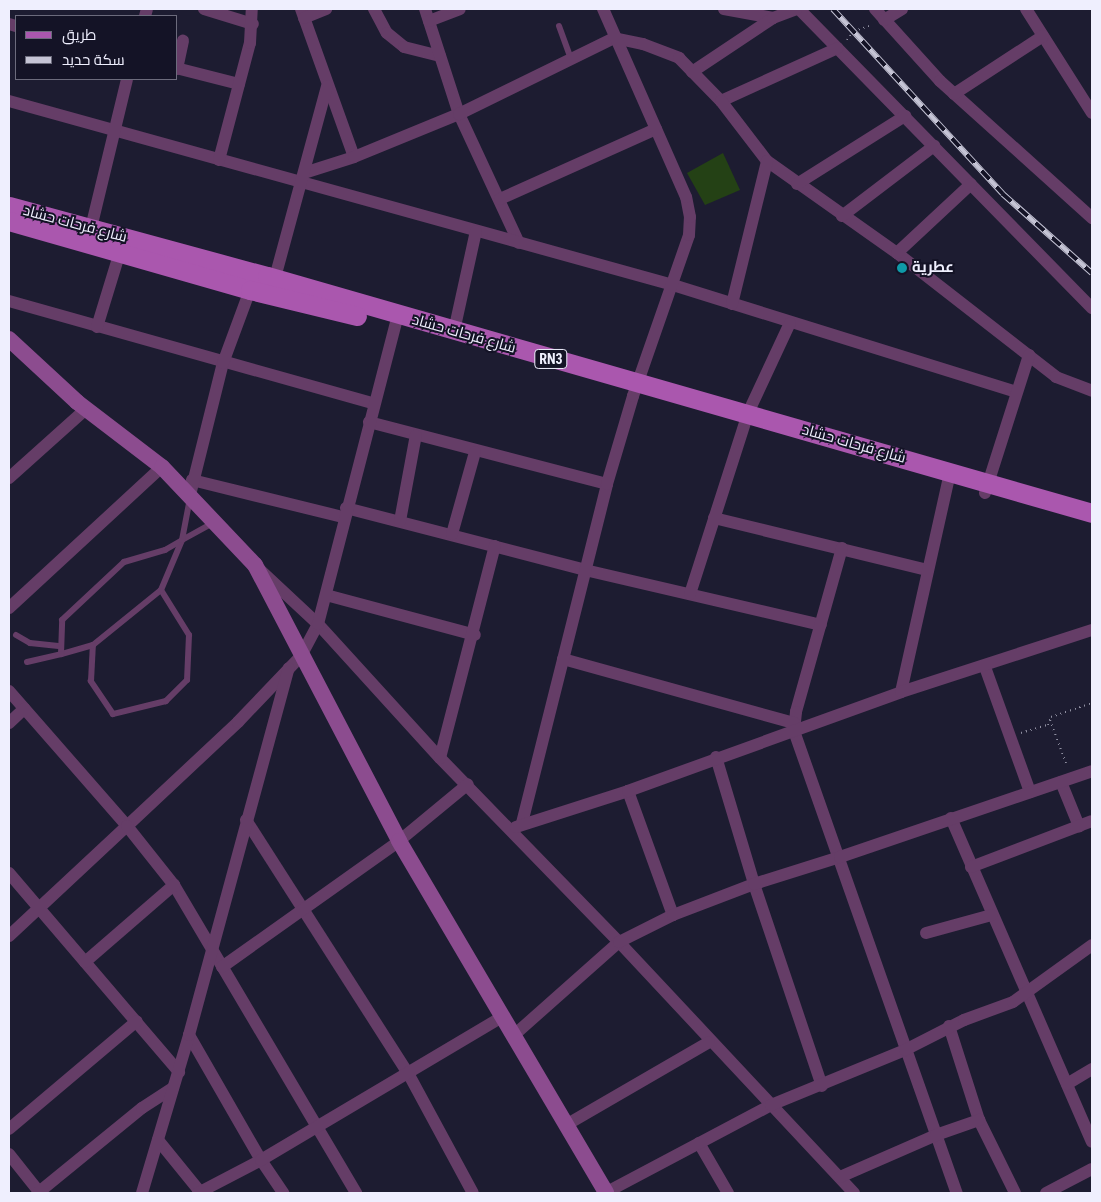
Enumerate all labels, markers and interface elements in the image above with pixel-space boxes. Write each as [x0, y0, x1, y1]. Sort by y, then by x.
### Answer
legend [15, 15, 178, 80]
text: طريق [62, 26, 96, 44]
text: سكة حديد [62, 51, 125, 69]
street label: شارع فرحات حشاد [21, 201, 129, 247]
place label: عطرية [912, 259, 954, 277]
marker: عطرية [896, 262, 908, 274]
street label: شارع فرحات حشاد [410, 311, 518, 357]
road number: RN3 [534, 348, 568, 370]
street label: شارع فرحات حشاد [800, 421, 908, 467]

